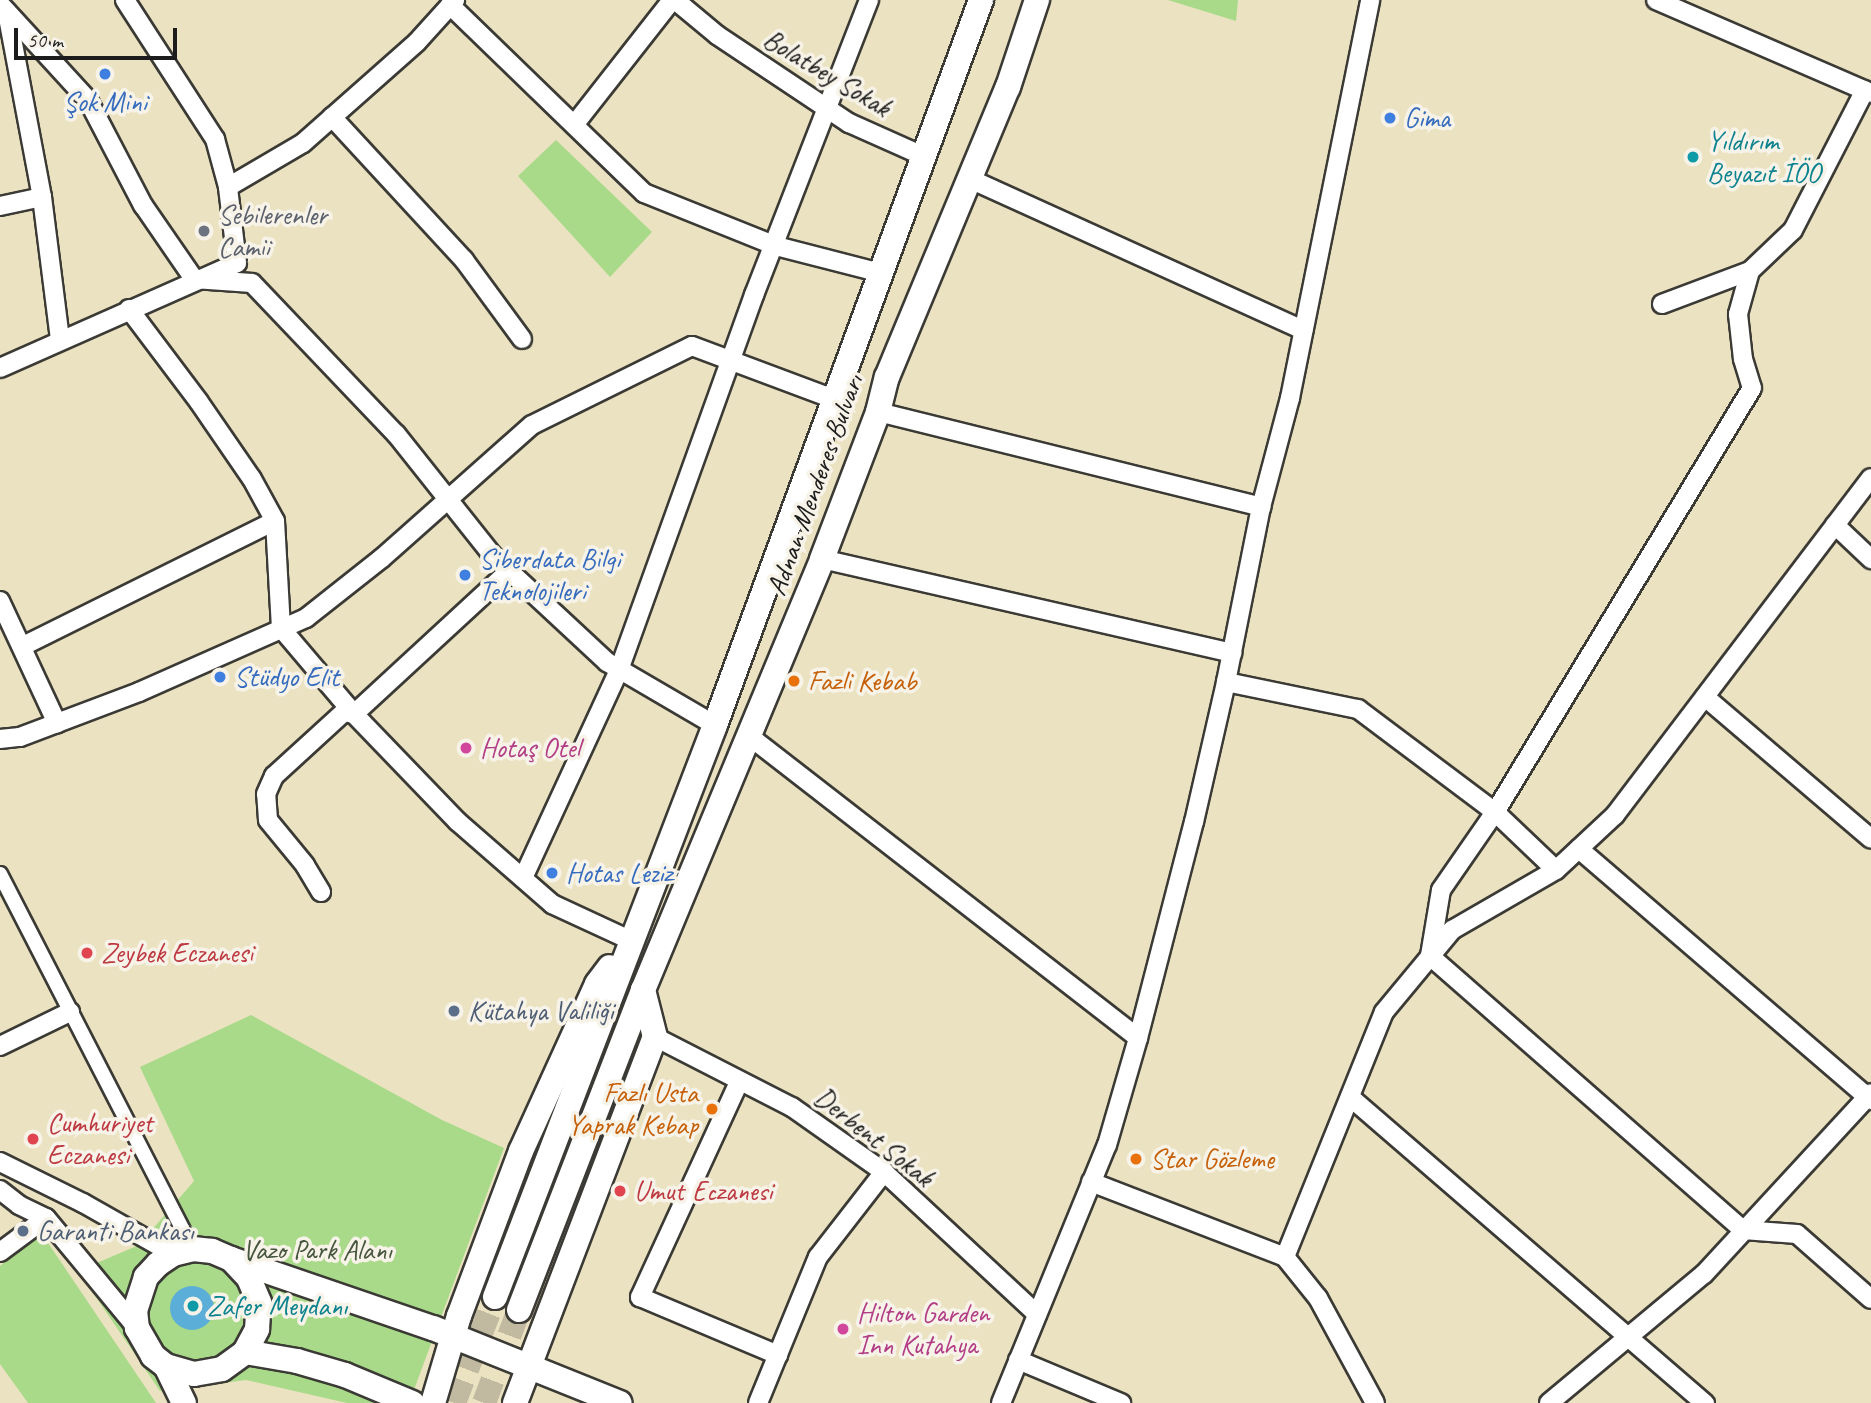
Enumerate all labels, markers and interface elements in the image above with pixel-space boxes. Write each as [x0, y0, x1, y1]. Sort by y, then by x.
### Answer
scale bar [18, 14, 180, 58]
street label: Bolatbey Sokak [757, 22, 897, 124]
text: 50 m [27, 27, 63, 53]
marker: Şok Mini [97, 66, 113, 82]
place label: Şok Mini [63, 85, 147, 119]
place label: Gima [1404, 101, 1450, 135]
marker: Gima [1382, 110, 1398, 126]
place label: Yıldırım Beyazıt İÖO [1707, 124, 1821, 190]
marker: Yıldırım Beyazıt İÖO [1685, 149, 1701, 165]
place label: Sebilerenler Camii [218, 198, 327, 264]
marker: Sebilerenler Camii [196, 223, 212, 239]
street label: Adnan Menderes Bulvarı [759, 370, 871, 600]
place label: Siberdata Bilgi Teknolojileri [479, 542, 621, 608]
marker: Siberdata Bilgi Teknolojileri [457, 567, 473, 583]
place label: Stüdyo Elit [234, 660, 339, 694]
place label: Fazli Kebab [808, 664, 915, 698]
marker: Stüdyo Elit [212, 669, 228, 685]
marker: Fazli Kebab [786, 673, 802, 689]
place label: Hotaş Otel [480, 731, 580, 765]
marker: Hotaş Otel [458, 740, 474, 756]
place label: Hotas Leziz [566, 856, 672, 890]
marker: Hotas Leziz [544, 865, 560, 881]
place label: Zeybek Eczanesi [101, 936, 254, 970]
marker: Zeybek Eczanesi [79, 945, 95, 961]
place label: Kütahya Valiliği [468, 994, 614, 1028]
marker: Kütahya Valiliği [446, 1003, 462, 1019]
place label: Fazlı Usta Yaprak Kebap [569, 1076, 698, 1142]
street label: Derbent Sokak [808, 1081, 940, 1193]
marker: Fazlı Usta Yaprak Kebap [704, 1101, 720, 1117]
place label: Cumhuriyet Eczanesi [47, 1106, 153, 1172]
marker: Cumhuriyet Eczanesi [25, 1131, 41, 1147]
place label: Star Gözleme [1150, 1142, 1273, 1176]
marker: Star Gözleme [1128, 1151, 1144, 1167]
place label: Umut Eczanesi [634, 1174, 773, 1208]
marker: Umut Eczanesi [612, 1183, 628, 1199]
place label: Garanti Bankası [37, 1214, 194, 1248]
marker: Garanti Bankası [15, 1223, 31, 1239]
park label: Vazo Park Alanı [242, 1233, 392, 1267]
place label: Zafer Meydanı [207, 1289, 346, 1323]
place label: Hilton Garden Inn Kutahya [857, 1296, 990, 1362]
marker: Zafer Meydanı [185, 1298, 201, 1314]
marker: Hilton Garden Inn Kutahya [835, 1321, 851, 1337]

